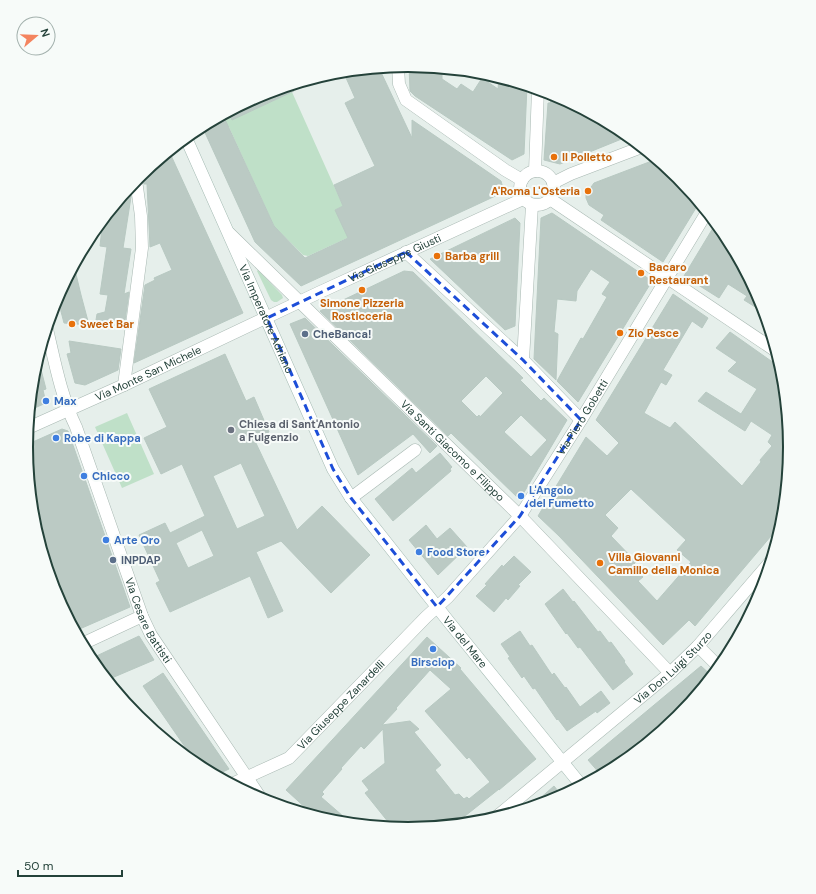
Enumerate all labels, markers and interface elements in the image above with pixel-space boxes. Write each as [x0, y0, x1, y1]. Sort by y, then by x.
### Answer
north arrow [16, 16, 56, 56]
text: N [38, 27, 53, 39]
place label: Il Polletto [562, 150, 613, 164]
marker: Il Polletto [549, 152, 559, 162]
place label: A'Roma L'Osteria [491, 184, 580, 198]
marker: A'Roma L'Osteria [583, 186, 593, 196]
street label: Via Giuseppe Giusti [346, 231, 443, 285]
place label: Barba grill [445, 249, 499, 263]
marker: Barba grill [432, 251, 442, 261]
place label: Bacaro Restaurant [649, 260, 709, 287]
street label: Via Imperatore Adriano [236, 262, 297, 376]
marker: Bacaro Restaurant [636, 268, 646, 278]
marker: Simone Pizzeria Rosticceria [357, 285, 367, 295]
place label: Simone Pizzeria Rosticceria [320, 296, 404, 323]
place label: Sweet Bar [80, 317, 134, 331]
marker: Sweet Bar [67, 319, 77, 329]
place label: Zio Pesce [628, 326, 679, 340]
place label: CheBanca! [313, 327, 371, 341]
marker: Zio Pesce [615, 328, 625, 338]
marker: CheBanca! [300, 329, 310, 339]
street label: Via Monte San Michele [93, 342, 203, 404]
street label: Via Piero Gobetti [553, 377, 611, 458]
place label: Max [54, 394, 77, 408]
marker: Max [41, 396, 51, 406]
street label: Via Santi Giacomo e Filippo [398, 397, 508, 504]
place label: Chiesa di Sant'Antonio a Fulgenzio [239, 417, 360, 444]
marker: Chiesa di Sant'Antonio a Fulgenzio [226, 425, 236, 435]
place label: Robe di Kappa [64, 431, 141, 445]
marker: Robe di Kappa [51, 433, 61, 443]
place label: Chicco [92, 469, 130, 483]
marker: Chicco [79, 471, 89, 481]
place label: L'Angolo del Fumetto [529, 483, 595, 510]
marker: L'Angolo del Fumetto [516, 491, 526, 501]
place label: Arte Oro [114, 533, 160, 547]
marker: Arte Oro [101, 535, 111, 545]
place label: Food Store [427, 545, 485, 559]
marker: Food Store [414, 547, 424, 557]
place label: Villa Giovanni Camillo della Monica [608, 550, 719, 577]
place label: INPDAP [121, 553, 161, 567]
marker: INPDAP [108, 555, 118, 565]
marker: Villa Giovanni Camillo della Monica [595, 558, 605, 568]
street label: Via Cesare Battisti [122, 576, 175, 666]
street label: Via del Mare [440, 613, 490, 671]
street label: Via Don Luigi Sturzo [631, 628, 715, 707]
marker: Birsciop [428, 644, 438, 654]
place label: Birsciop [411, 655, 455, 669]
street label: Via Giuseppe Zanardelli [294, 657, 388, 753]
scale bar [18, 852, 122, 878]
text: 50 m [24, 858, 53, 874]

